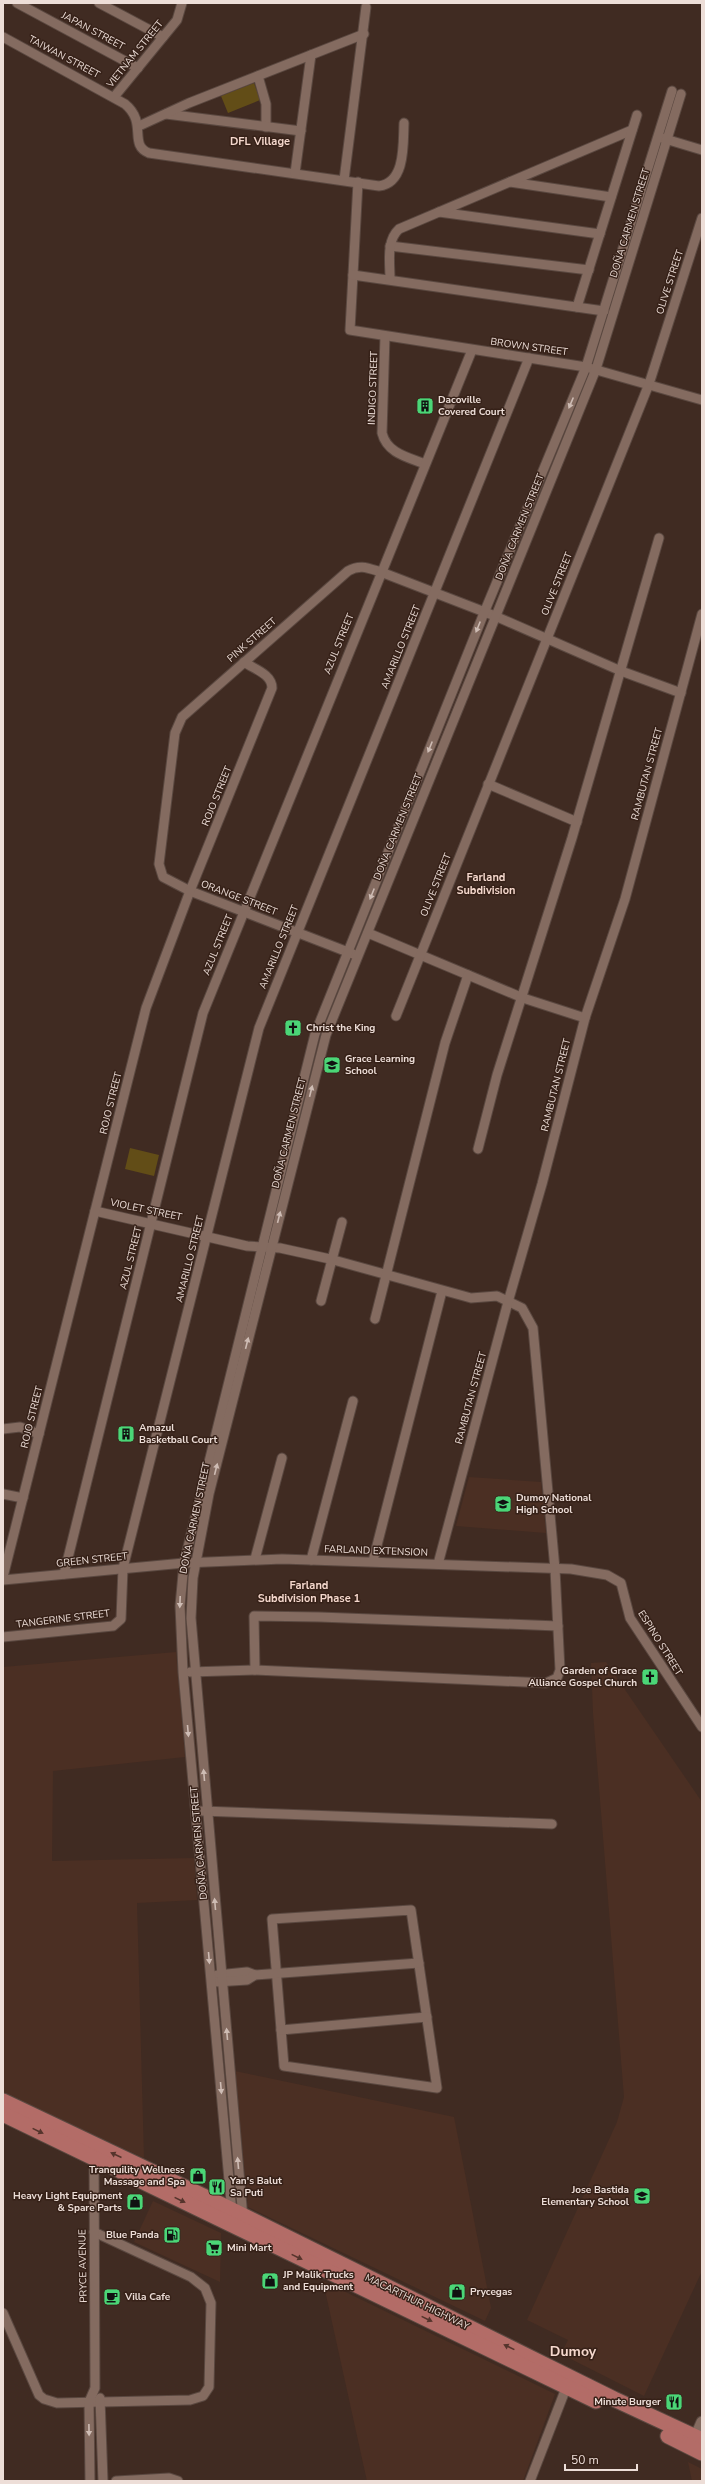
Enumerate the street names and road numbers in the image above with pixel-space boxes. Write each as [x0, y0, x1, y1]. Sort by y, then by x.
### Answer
street label: JAPAN STREET [58, 8, 127, 54]
street label: VIETNAM STREET [103, 17, 167, 92]
street label: TAIWAN STREET [26, 32, 102, 82]
street label: DOÑA CARMEN STREET [607, 167, 653, 279]
street label: OLIVE STREET [653, 248, 687, 316]
street label: BROWN STREET [489, 335, 569, 359]
street label: INDIGO STREET [365, 351, 381, 425]
street label: DOÑA CARMEN STREET [492, 472, 548, 582]
street label: OLIVE STREET [538, 550, 576, 618]
street label: AMARILLO STREET [378, 603, 424, 691]
street label: AZUL STREET [320, 611, 358, 677]
street label: PINK STREET [224, 615, 280, 665]
street label: RAMBUTAN STREET [628, 726, 666, 822]
street label: ROJO STREET [199, 764, 235, 828]
street label: DOÑA CARMEN STREET [370, 772, 426, 882]
street label: OLIVE STREET [417, 851, 455, 919]
street label: ORANGE STREET [199, 877, 279, 919]
street label: AMARILLO STREET [256, 903, 302, 991]
street label: AZUL STREET [199, 912, 237, 978]
street label: RAMBUTAN STREET [538, 1037, 574, 1133]
street label: ROJO STREET [96, 1070, 126, 1136]
street label: DOÑA CARMEN STREET [268, 1076, 310, 1190]
street label: VIOLET STREET [108, 1195, 183, 1224]
street label: AMARILLO STREET [172, 1214, 208, 1304]
street label: AZUL STREET [116, 1225, 146, 1291]
street label: RAMBUTAN STREET [452, 1350, 490, 1446]
street label: ROJO STREET [17, 1384, 47, 1450]
street label: DOÑA CARMEN STREET [176, 1461, 214, 1575]
street label: FARLAND EXTENSION [324, 1542, 428, 1560]
street label: GREEN STREET [56, 1549, 128, 1571]
street label: TANGERINE STREET [15, 1606, 111, 1632]
street label: ESPINO STREET [634, 1608, 686, 1678]
street label: DOÑA CARMEN STREET [187, 1786, 211, 1900]
street label: PRYCE AVENUE [75, 2229, 91, 2303]
street label: MACARTHUR HIGHWAY [363, 2271, 472, 2334]

